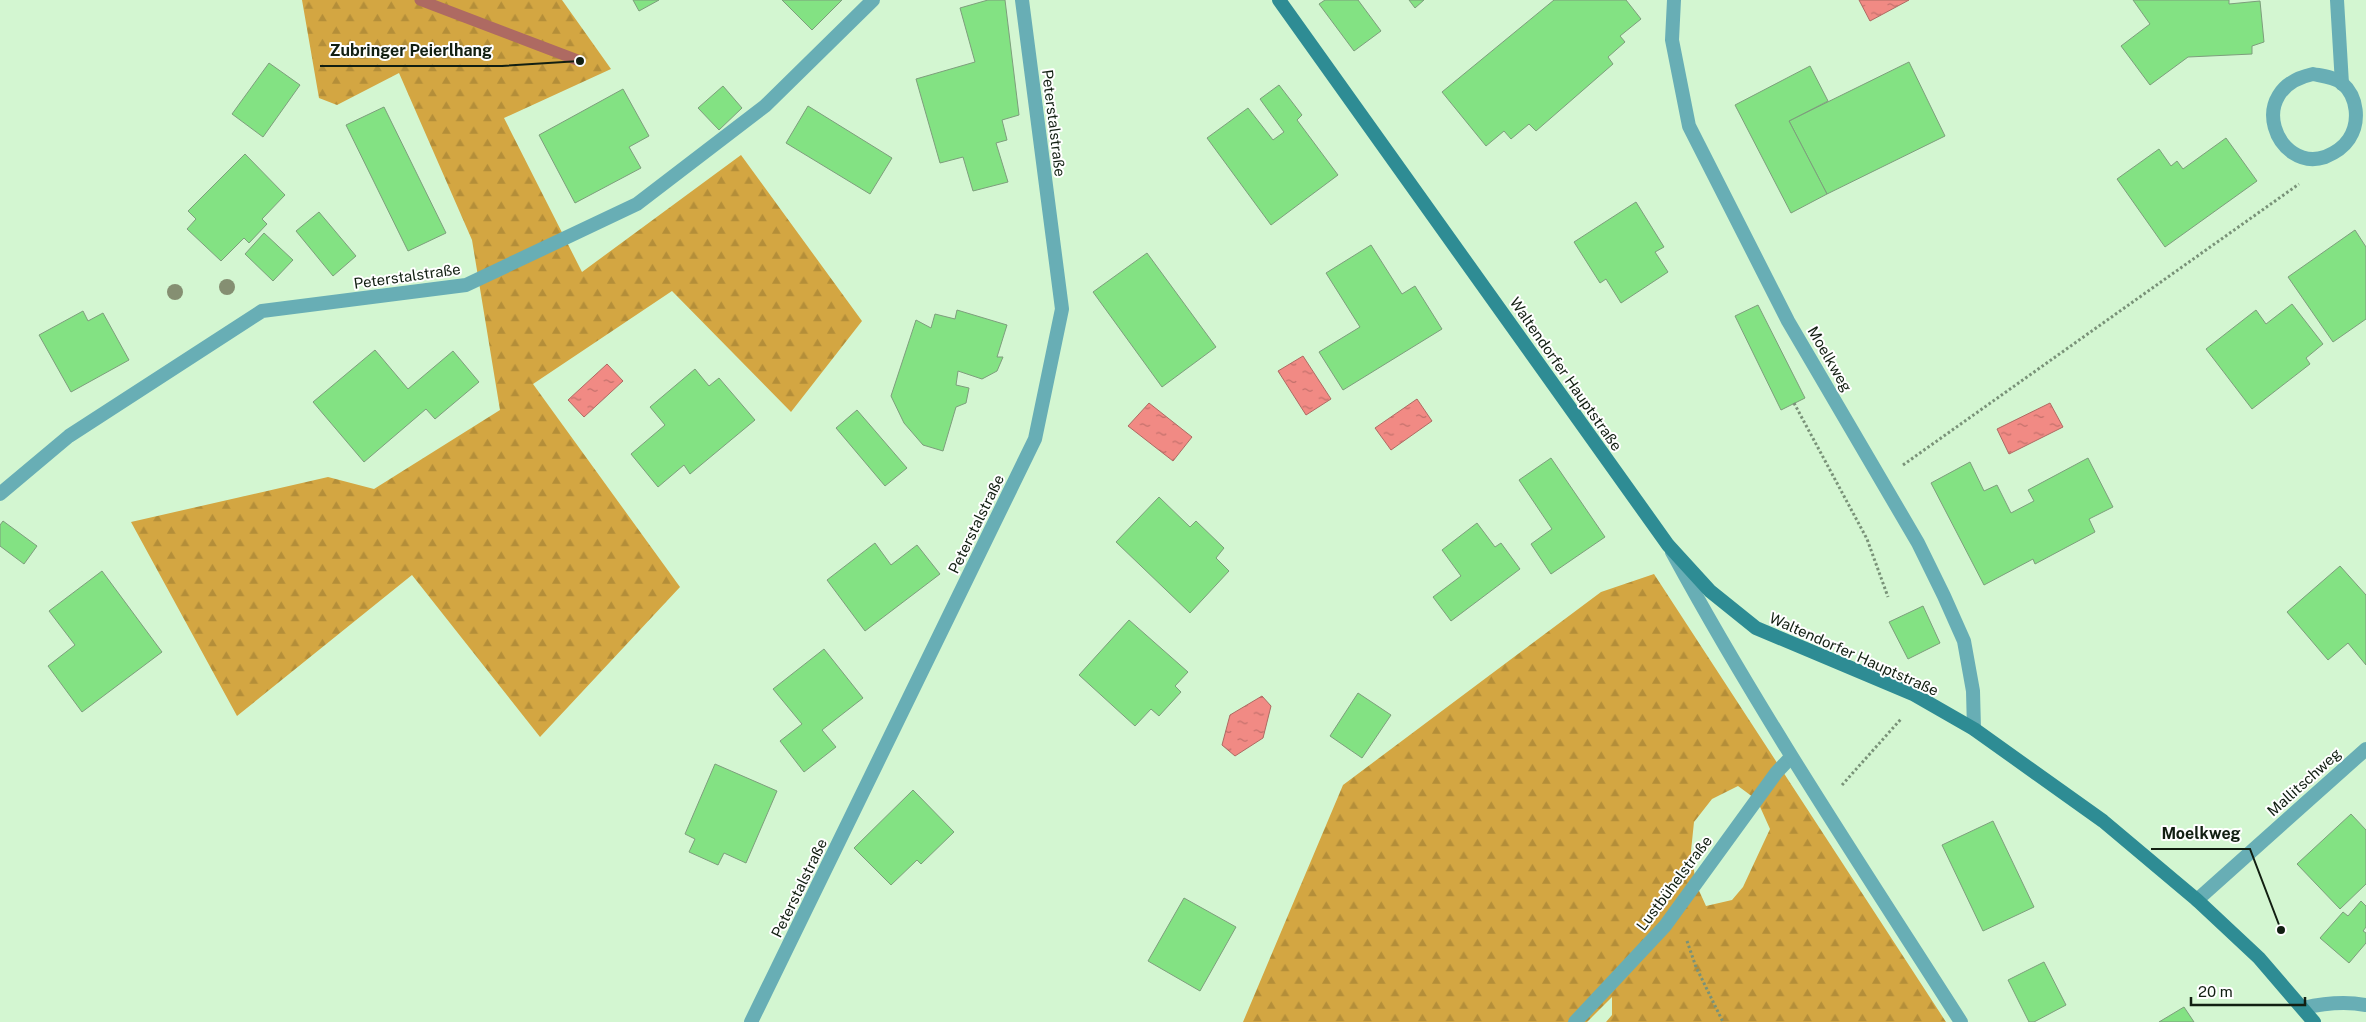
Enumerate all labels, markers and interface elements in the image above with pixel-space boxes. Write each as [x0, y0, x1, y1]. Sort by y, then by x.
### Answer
callout: Zubringer Peierlhang [320, 35, 502, 66]
text: Zubringer Peierlhang [330, 41, 492, 60]
street label: Peterstalstraße [1039, 68, 1069, 178]
street label: Peterstalstraße [352, 260, 462, 292]
street label: Waltendorfer Hauptstraße [1506, 294, 1626, 454]
street label: Moelkweg [1804, 323, 1856, 395]
street label: Peterstalstraße [945, 472, 1007, 576]
street label: Waltendorfer Hauptstraße [1767, 609, 1941, 699]
street label: Mallitschweg [2264, 744, 2344, 820]
callout: Moelkweg [2151, 818, 2250, 849]
text: Moelkweg [2161, 824, 2241, 843]
street label: Lustbühelstraße [1633, 832, 1715, 934]
street label: Peterstalstraße [768, 836, 830, 940]
scale bar [2191, 974, 2305, 1006]
text: 20 m [2198, 983, 2233, 1000]

